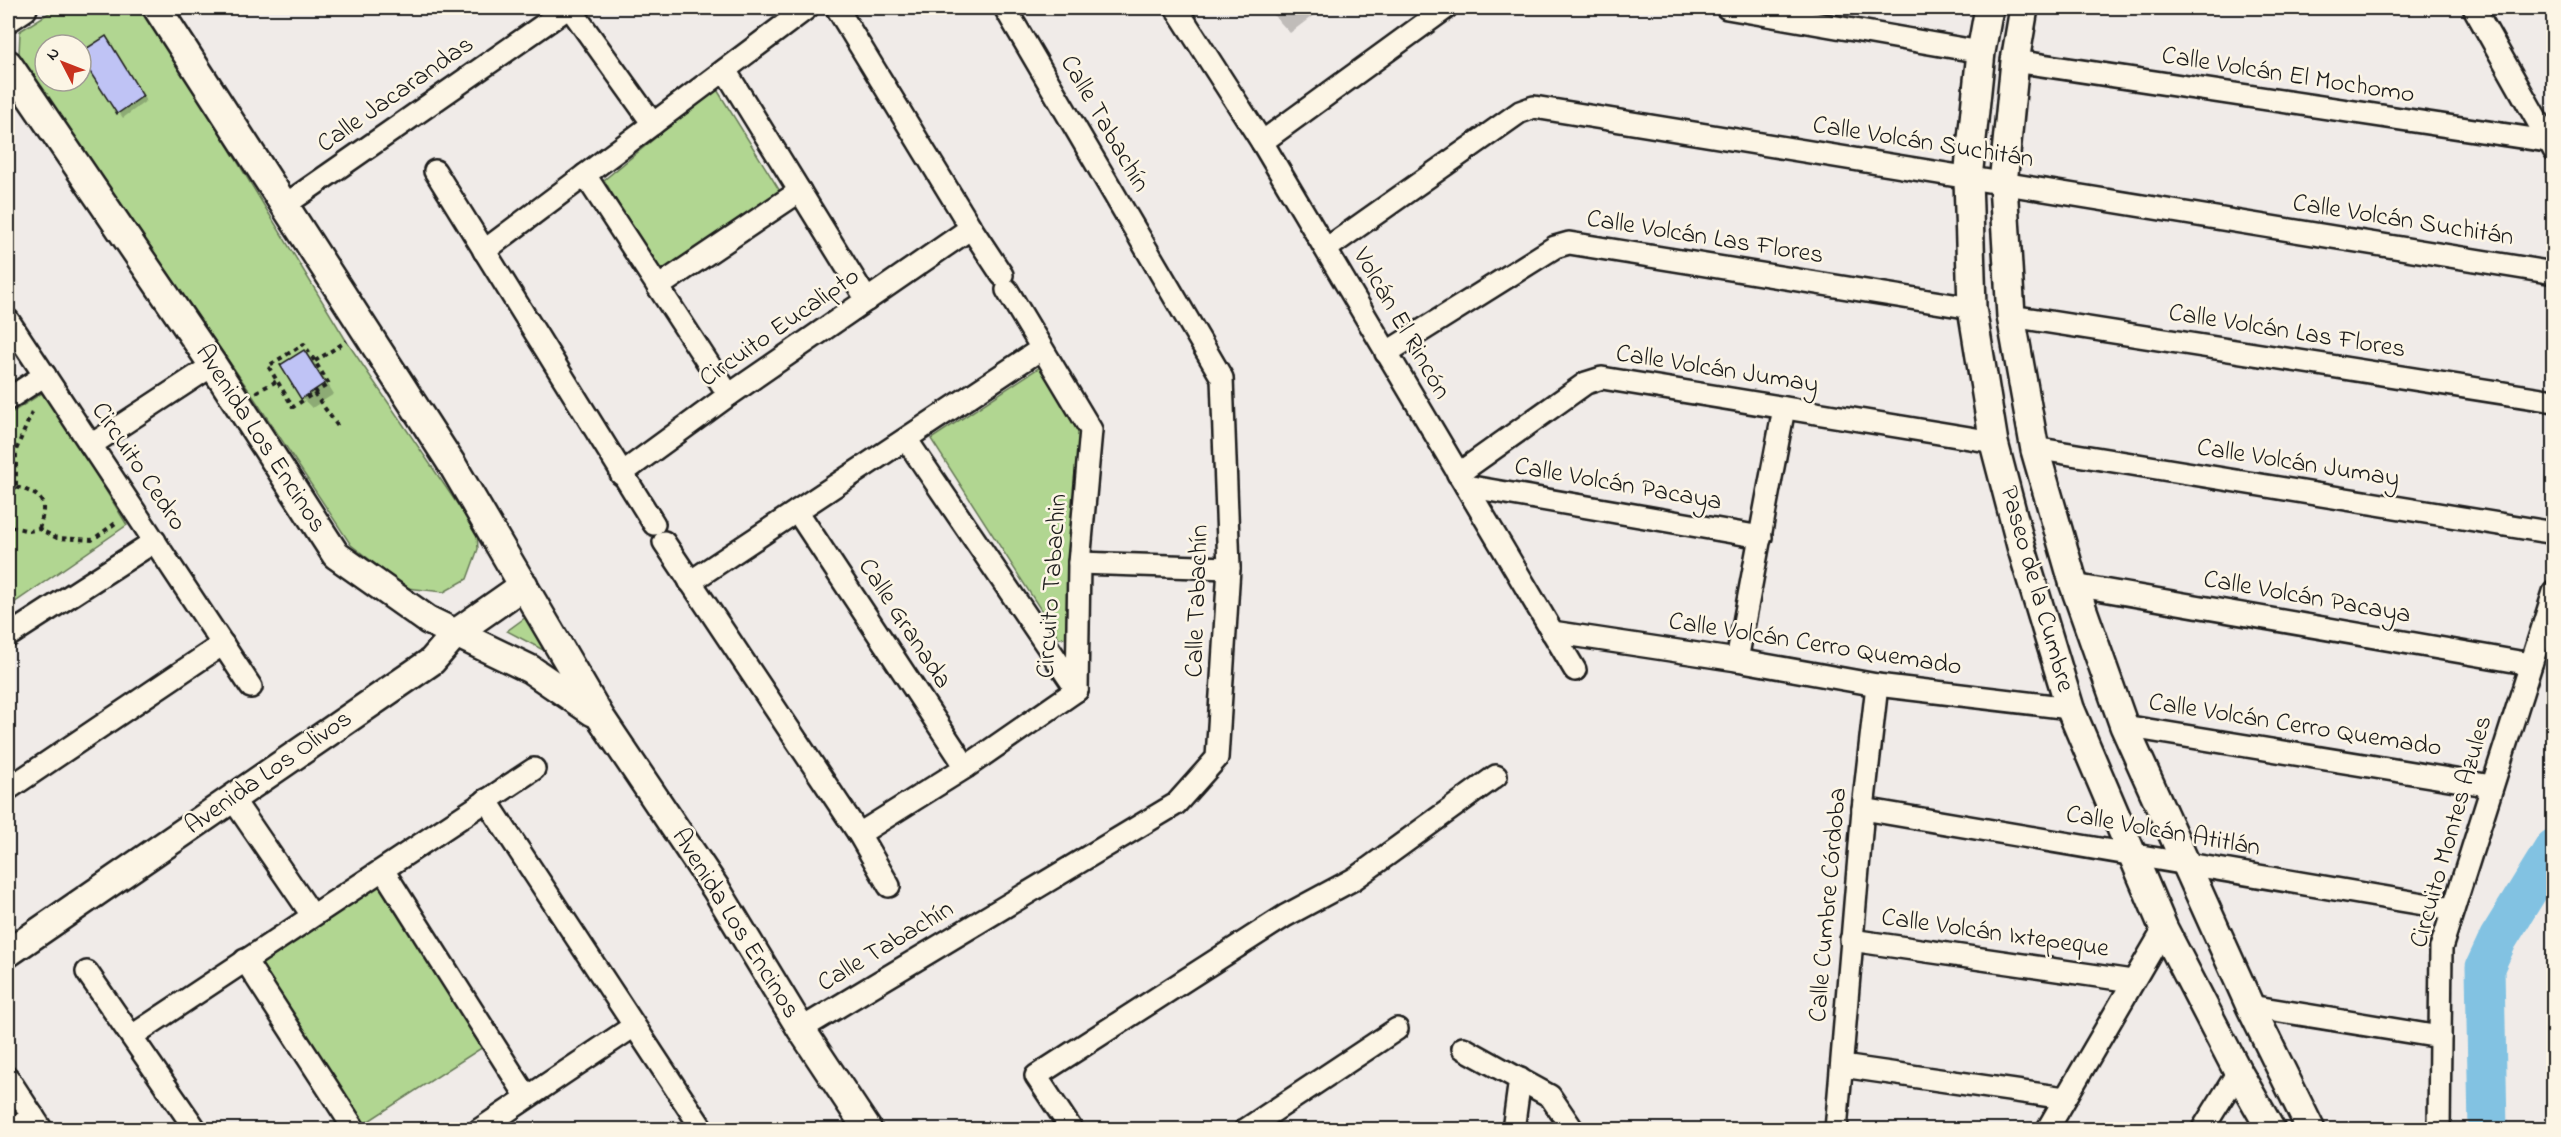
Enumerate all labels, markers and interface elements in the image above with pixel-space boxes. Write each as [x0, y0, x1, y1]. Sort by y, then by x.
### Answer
street label: Calle Jacarandas [310, 27, 482, 163]
north arrow [33, 33, 93, 93]
street label: Calle Volcán El Mochomo [2159, 37, 2417, 115]
text: N [41, 42, 66, 66]
street label: Calle Tabachín [1049, 48, 1159, 200]
street label: Calle Volcán Suchitán [1810, 107, 2036, 179]
street label: Calle Volcán Suchitán [2290, 185, 2516, 257]
street label: Calle Volcán Las Flores [1584, 200, 1826, 276]
street label: Volcán El Rincón [1342, 240, 1460, 407]
street label: Circuito Eucalipto [692, 258, 868, 398]
street label: Calle Volcán Las Flores [2166, 294, 2408, 370]
street label: Calle Volcán Jumay [1613, 335, 1821, 405]
street label: Avenida Los Encinos [185, 337, 335, 541]
street label: Circuito Cedro [81, 395, 195, 539]
street label: Calle Volcán Jumay [2194, 429, 2402, 499]
street label: Calle Volcán Pacaya [1511, 448, 1725, 522]
street label: Paseo de la Cumbre [1988, 481, 2084, 697]
street label: Circuito Tabachin [1028, 492, 1078, 680]
street label: Calle Tabachín [1176, 524, 1220, 678]
street label: Calle Granada [847, 551, 961, 697]
street label: Calle Volcán Pacaya [2200, 561, 2414, 635]
street label: Calle Volcán Cerro Quemado [1666, 603, 1964, 687]
street label: Calle Volcán Cerro Quemado [2146, 684, 2444, 768]
street label: Avenida Los Olivos [177, 701, 361, 845]
street label: Circuito Montes Azules [2401, 711, 2503, 953]
street label: Calle Cumbre Córdoba [1800, 786, 1858, 1024]
street label: Calle Volcán Atitlán [2063, 796, 2263, 868]
street label: Avenida Los Encinos [661, 821, 809, 1027]
street label: Calle Tabachín [811, 891, 961, 1003]
street label: Calle Volcán Ixtepeque [1879, 899, 2112, 969]

